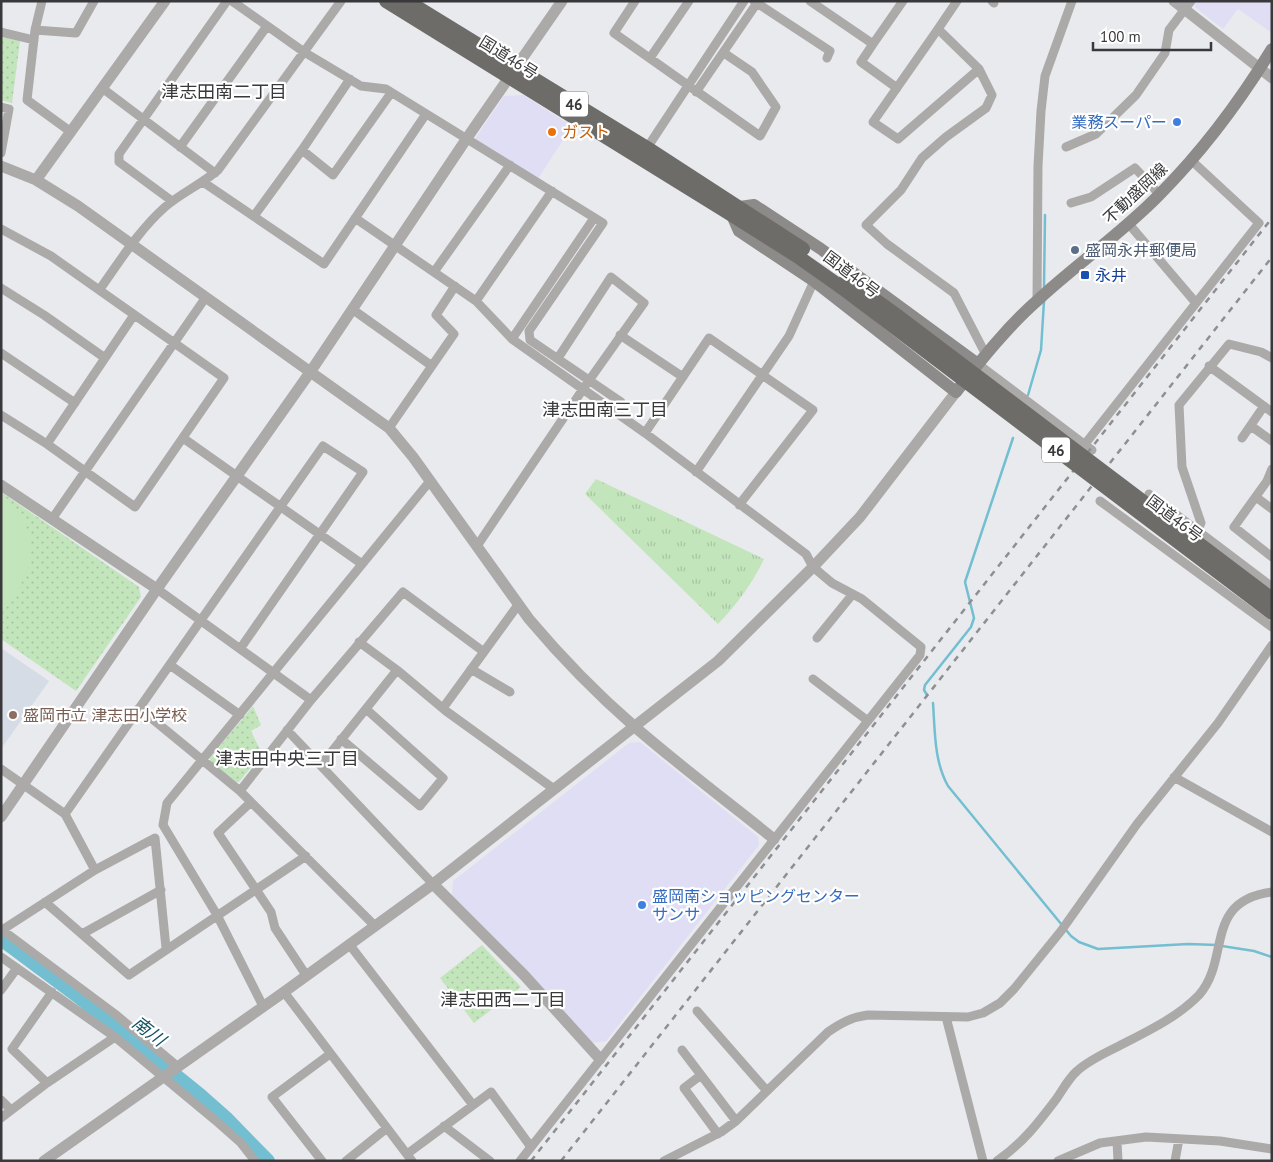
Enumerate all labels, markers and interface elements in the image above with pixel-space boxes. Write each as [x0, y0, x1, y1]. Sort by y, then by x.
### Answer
scale bar [1093, 20, 1210, 52]
text: 100 m [1100, 27, 1141, 46]
street label: 国道46号 [476, 31, 542, 83]
district label: 津志田南二丁目 [161, 80, 287, 103]
road number: 46 [560, 92, 588, 116]
place label: 業務スーパー [1071, 112, 1167, 132]
marker: 業務スーパー [1171, 116, 1183, 128]
place label: ガスト [562, 122, 610, 142]
marker: ガスト [546, 126, 558, 138]
street label: 不動盛岡線 [1099, 158, 1171, 228]
place label: 盛岡永井郵便局 [1085, 240, 1197, 260]
marker: 盛岡永井郵便局 [1069, 244, 1081, 256]
street label: 国道46号 [820, 246, 884, 302]
place label: 永井 [1095, 265, 1127, 285]
marker: 永井 [1079, 269, 1091, 281]
district label: 津志田南三丁目 [542, 398, 668, 421]
road number: 46 [1042, 438, 1070, 462]
street label: 国道46号 [1143, 490, 1207, 546]
place label: 盛岡市立 津志田小学校 [23, 705, 187, 725]
marker: 盛岡市立 津志田小学校 [7, 709, 19, 721]
district label: 津志田中央三丁目 [215, 747, 359, 770]
place label: 盛岡南ショッピングセンター サンサ [652, 886, 860, 924]
marker: 盛岡南ショッピングセンター サンサ [636, 899, 648, 911]
district label: 津志田西二丁目 [440, 988, 566, 1011]
water label: 南川 [128, 1011, 172, 1052]

